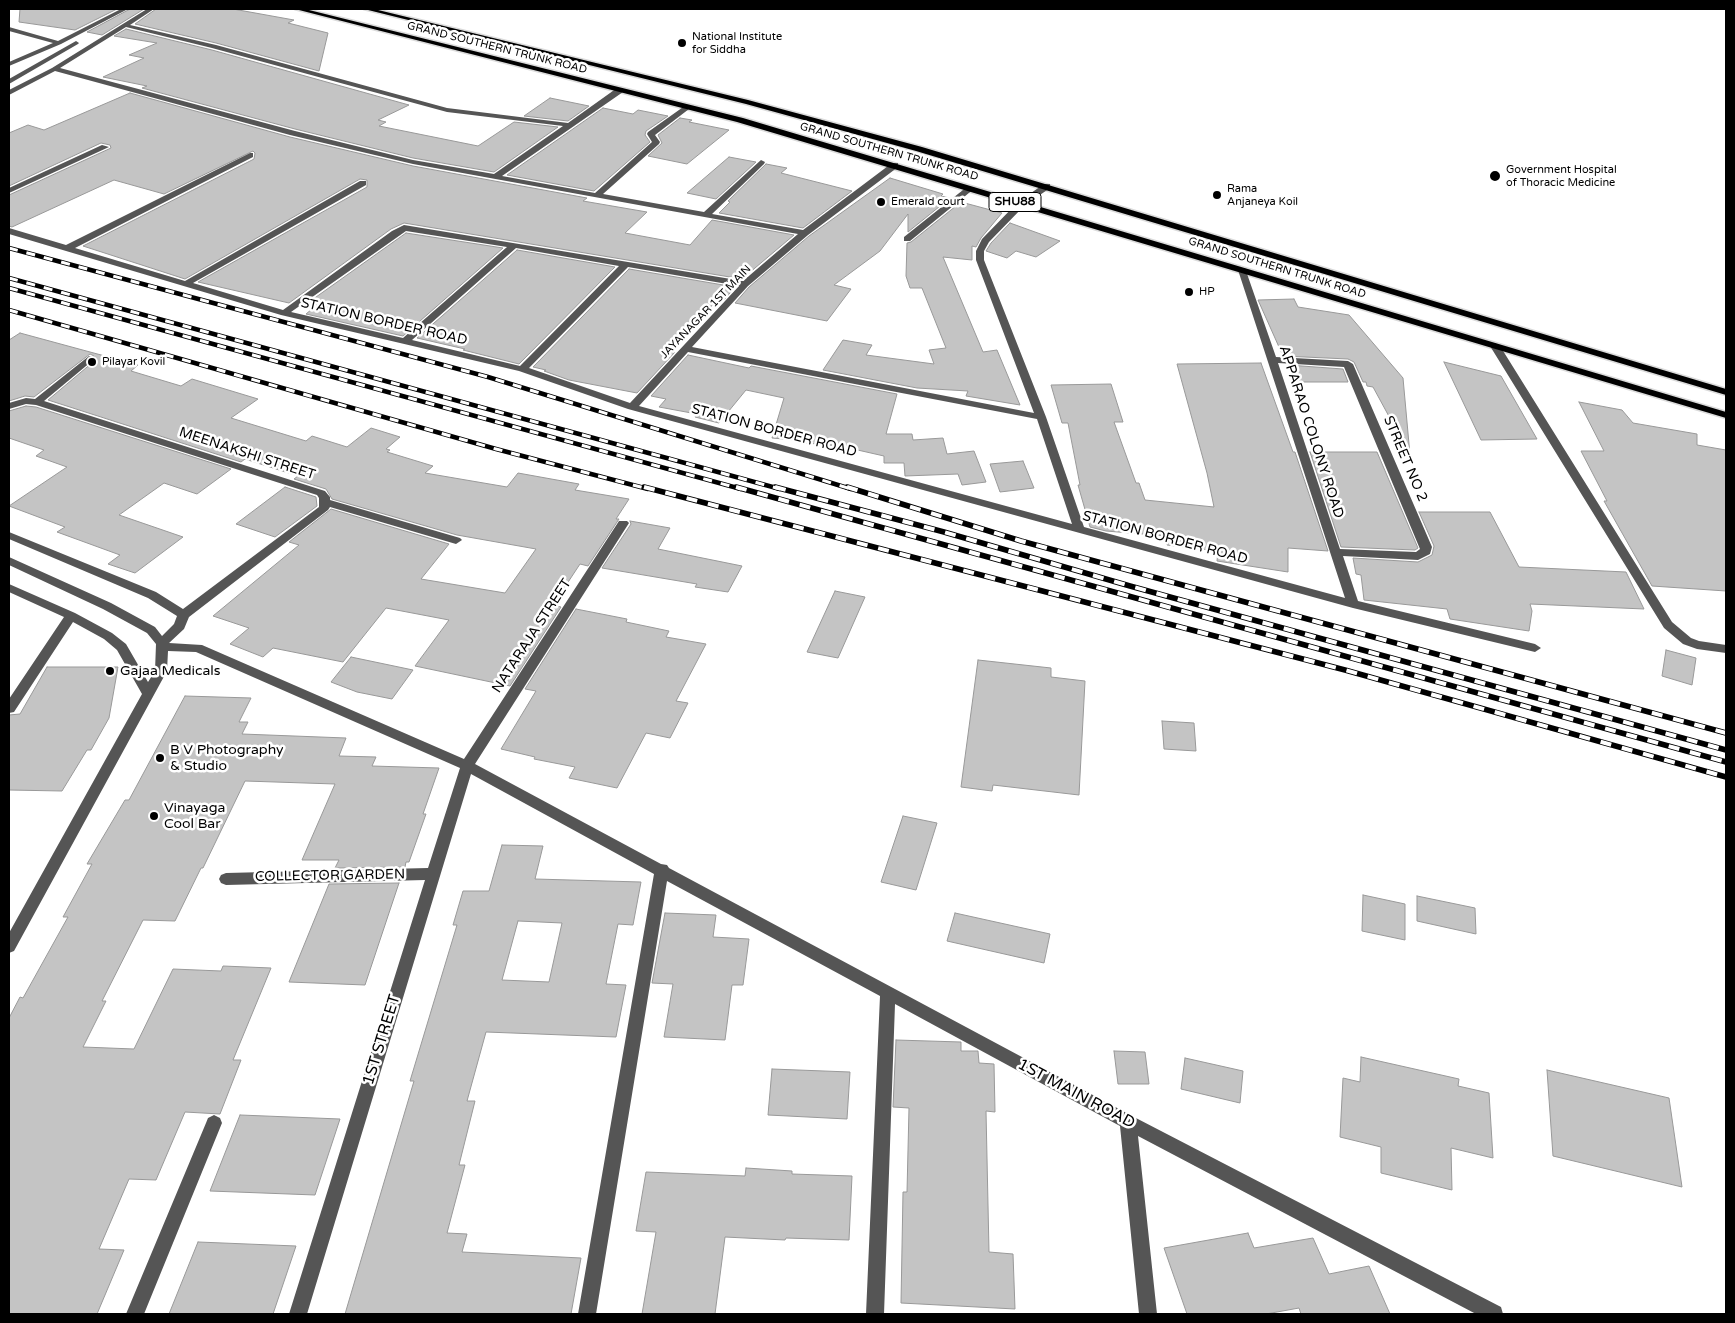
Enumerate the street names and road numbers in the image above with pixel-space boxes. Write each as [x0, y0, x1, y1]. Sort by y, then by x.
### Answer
street label: GRAND SOUTHERN TRUNK ROAD [406, 19, 588, 77]
street label: GRAND SOUTHERN TRUNK ROAD [798, 120, 980, 184]
road number: SHU88 [989, 192, 1041, 212]
street label: GRAND SOUTHERN TRUNK ROAD [1187, 235, 1367, 301]
street label: JAYANAGAR 1ST MAIN [658, 262, 754, 362]
street label: STATION BORDER ROAD [299, 295, 469, 349]
street label: APPARAO COLONY ROAD [1275, 344, 1347, 520]
street label: STATION BORDER ROAD [690, 401, 858, 461]
street label: STREET NO 2 [1379, 414, 1431, 504]
street label: MEENAKSHI STREET [177, 424, 317, 484]
street label: STATION BORDER ROAD [1081, 508, 1249, 568]
street label: NATARAJA STREET [489, 576, 575, 696]
street label: COLLECTOR GARDEN [255, 866, 405, 886]
street label: 1ST STREET [359, 992, 405, 1088]
street label: 1ST MAIN ROAD [1014, 1055, 1138, 1133]

